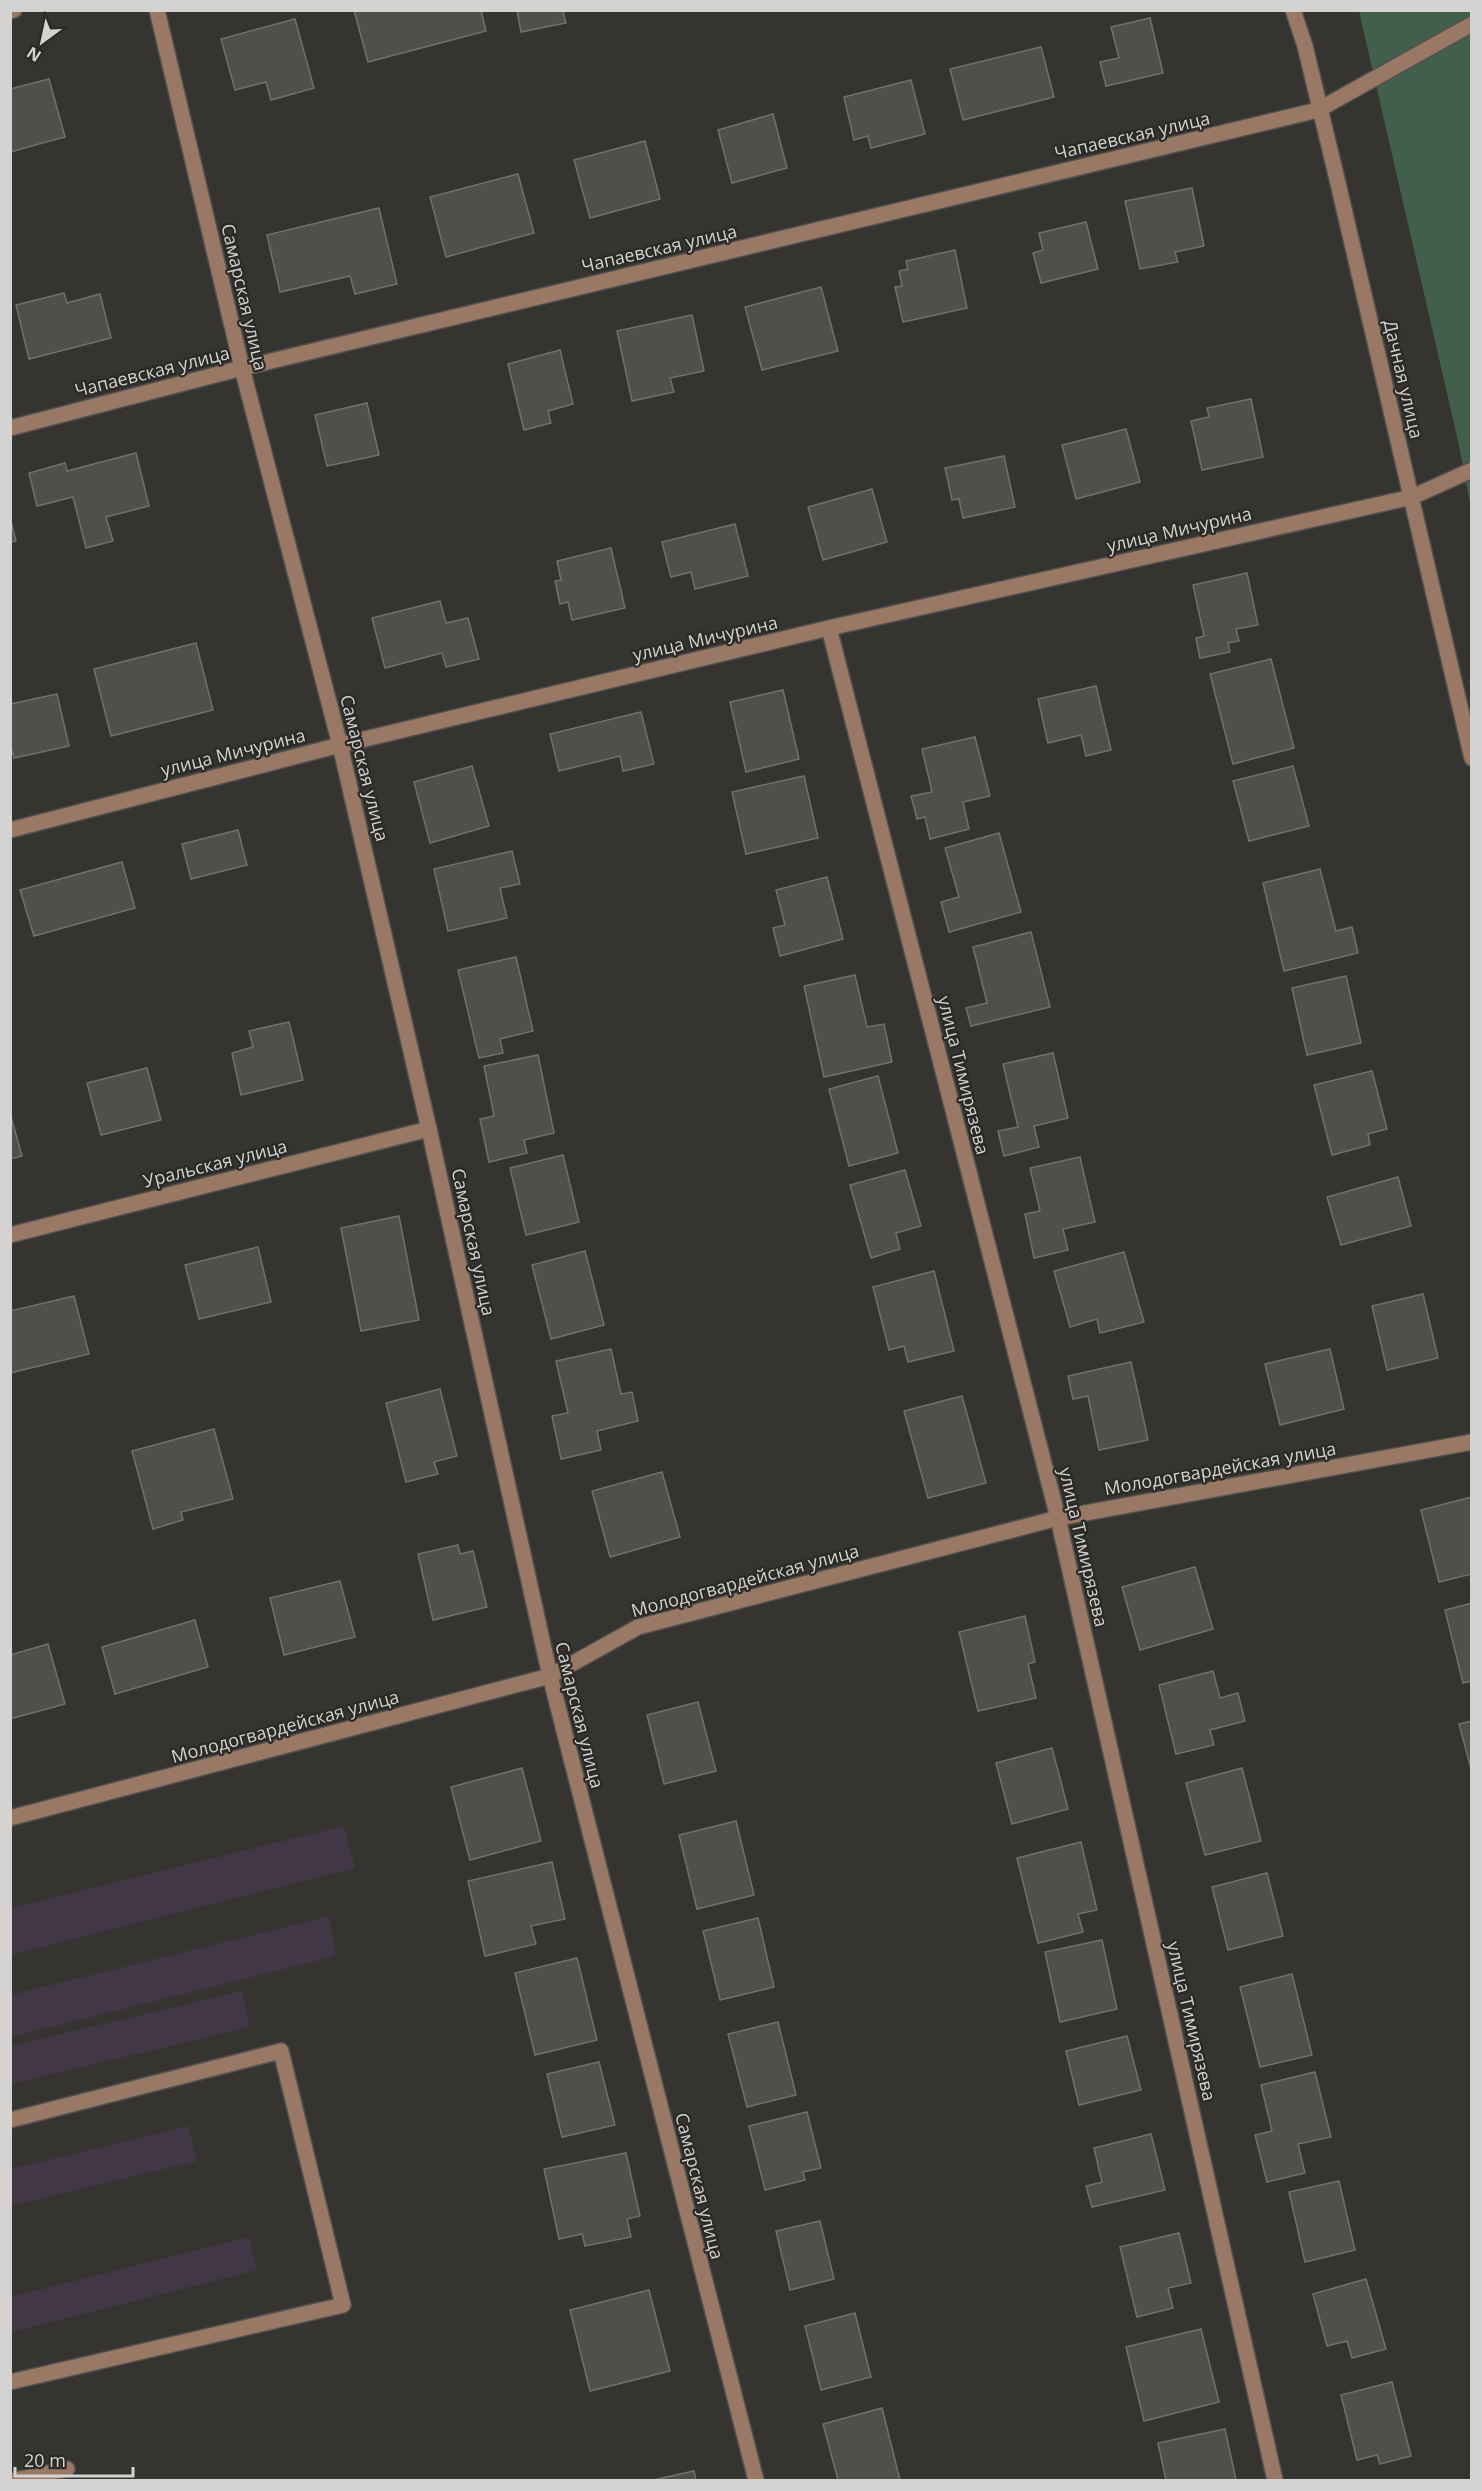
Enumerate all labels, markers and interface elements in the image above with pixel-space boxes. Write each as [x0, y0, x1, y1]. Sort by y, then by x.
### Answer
north arrow [12, 12, 72, 72]
text: N [22, 42, 45, 67]
street label: Чапаевская улица [1052, 105, 1212, 165]
street label: Чапаевская улица [579, 218, 739, 278]
street label: Самарская улица [216, 221, 274, 373]
street label: Дачная улица [1379, 317, 1429, 441]
street label: Чапаевская улица [72, 340, 232, 402]
street label: улица Мичурина [1104, 501, 1254, 557]
street label: улица Мичурина [630, 610, 780, 666]
street label: Самарская улица [335, 692, 395, 844]
street label: улица Мичурина [158, 722, 308, 782]
street label: улица Тимирязева [933, 993, 995, 1157]
street label: Уральская улица [140, 1133, 290, 1193]
street label: Самарская улица [447, 1166, 501, 1318]
street label: Молодогвардейская улица [1102, 1436, 1338, 1500]
street label: улица Тимирязева [1054, 1465, 1114, 1629]
street label: Молодогвардейская улица [628, 1538, 862, 1622]
street label: Самарская улица [550, 1639, 610, 1791]
street label: Молодогвардейская улица [168, 1684, 402, 1768]
street label: улица Тимирязева [1162, 1939, 1222, 2103]
street label: Самарская улица [670, 2110, 730, 2262]
scale bar [15, 2440, 134, 2478]
text: 20 m [24, 2448, 66, 2472]

